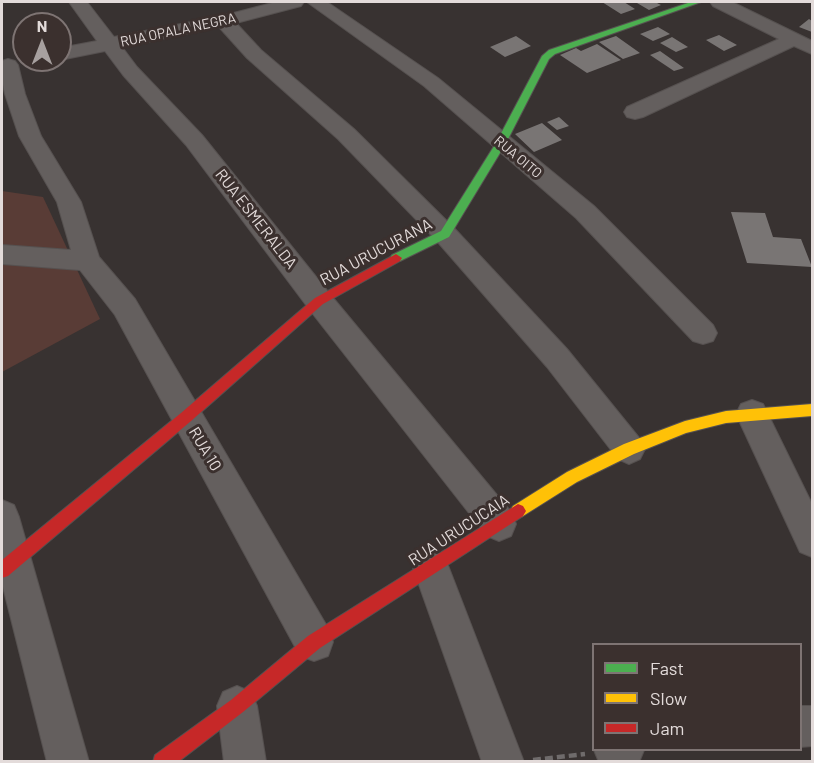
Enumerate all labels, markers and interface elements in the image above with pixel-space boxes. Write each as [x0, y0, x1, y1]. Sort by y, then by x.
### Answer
street label: RUA OPALA NEGRA [119, 10, 237, 50]
north arrow [12, 12, 72, 72]
text: N [37, 16, 47, 35]
street label: RUA OITO [491, 132, 545, 182]
street label: RUA ESMERALDA [211, 165, 301, 273]
street label: RUA URUCURANA [317, 214, 435, 290]
street label: RUA 10 [185, 424, 225, 474]
street label: RUA URUCUCAIA [405, 490, 513, 570]
legend [592, 643, 802, 751]
text: Fast [650, 657, 684, 679]
text: Slow [650, 687, 687, 709]
text: Jam [650, 717, 684, 739]

